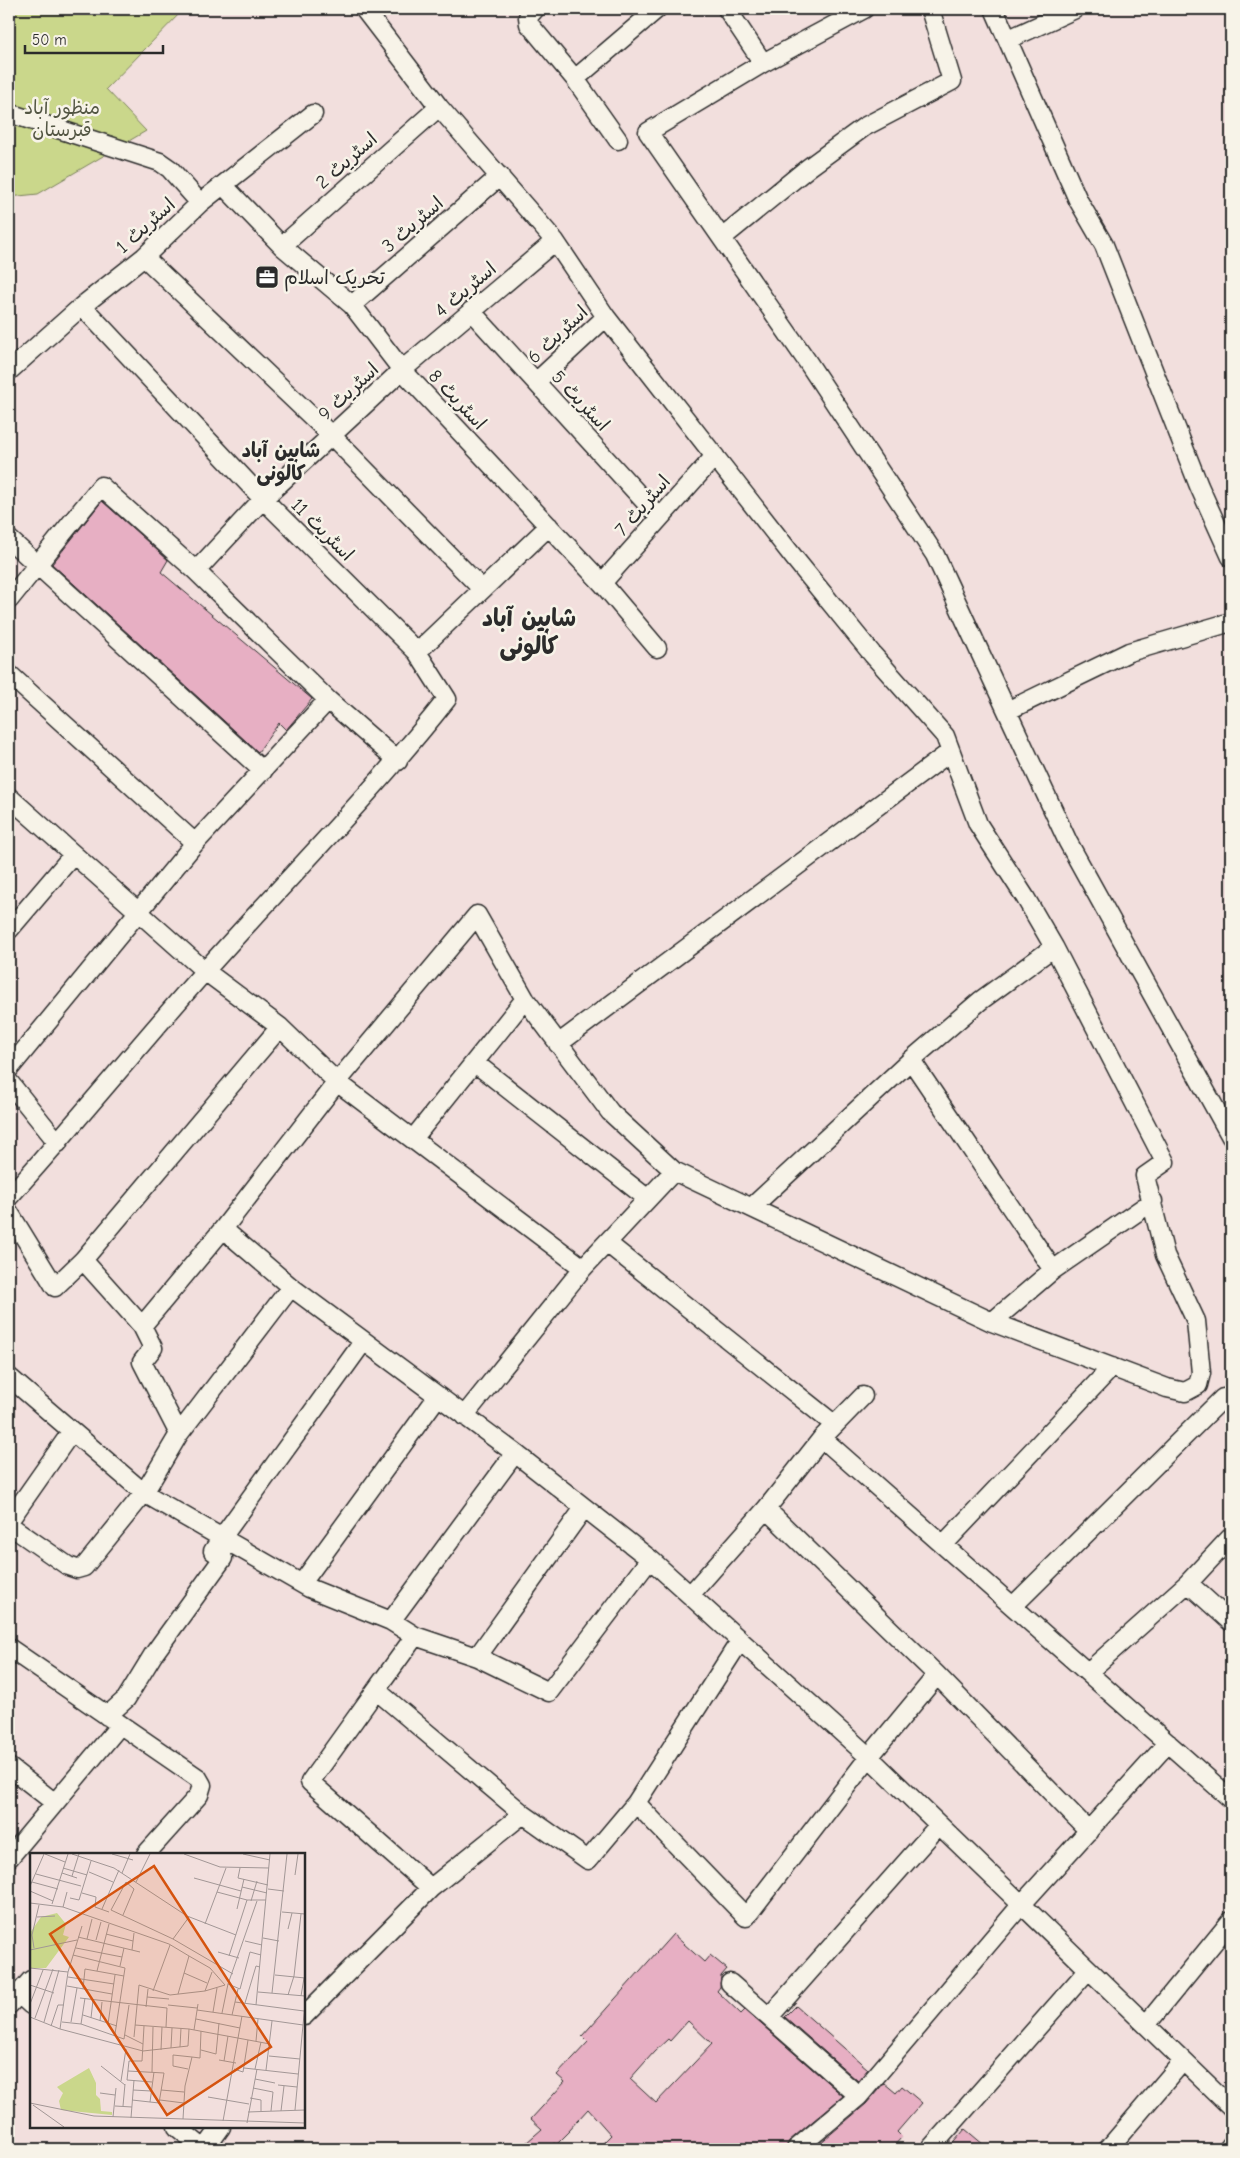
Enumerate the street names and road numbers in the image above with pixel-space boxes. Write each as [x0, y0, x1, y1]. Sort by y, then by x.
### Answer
street label: اسٹریٹ 2 [311, 128, 382, 193]
street label: اسٹریٹ 3 [378, 192, 448, 257]
street label: اسٹریٹ 1 [112, 194, 180, 258]
street label: اسٹریٹ 4 [430, 258, 501, 322]
street label: اسٹریٹ 6 [523, 301, 592, 368]
street label: اسٹریٹ 9 [314, 358, 383, 425]
street label: اسٹریٹ 8 [424, 365, 491, 434]
street label: اسٹریٹ 5 [547, 366, 614, 435]
street label: اسٹریٹ 7 [610, 471, 675, 541]
street label: اسٹریٹ 11 [286, 494, 358, 566]

